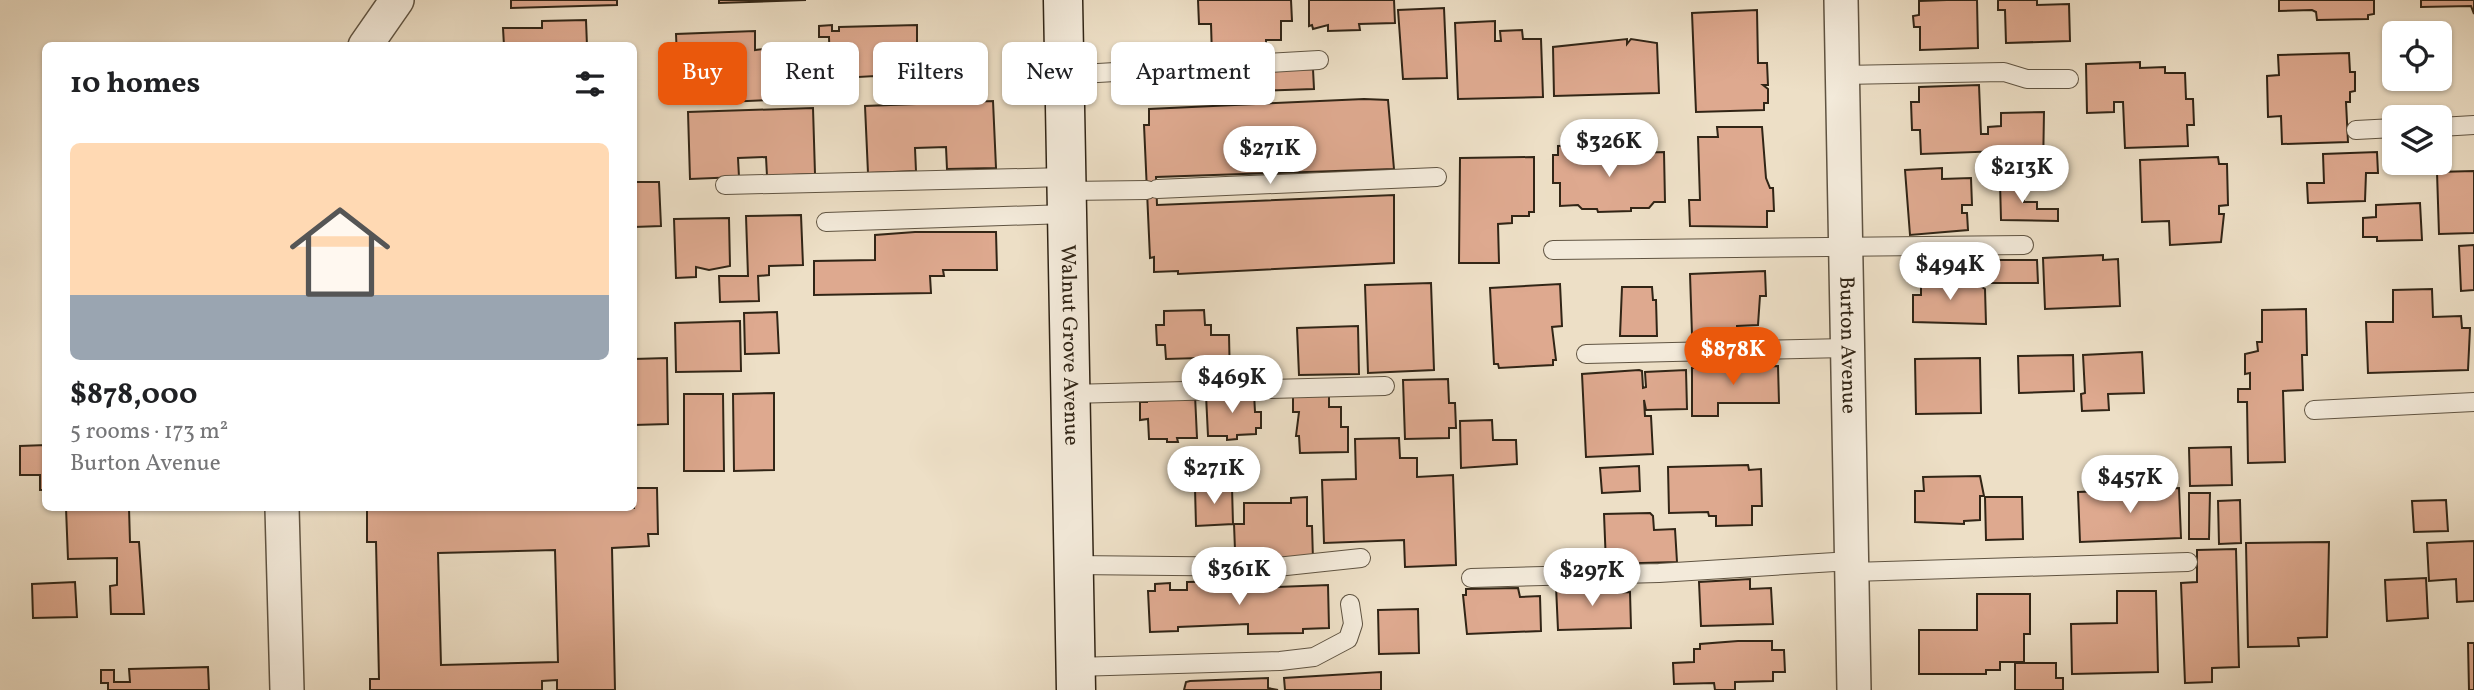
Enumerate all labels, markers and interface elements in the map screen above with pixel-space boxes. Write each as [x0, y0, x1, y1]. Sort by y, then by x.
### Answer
map controls [2382, 21, 2452, 175]
button: locate [2382, 21, 2452, 91]
chip: Buy [658, 42, 747, 105]
chip: Rent [761, 42, 859, 105]
chip: Filters [873, 42, 988, 105]
chip: New [1002, 42, 1097, 105]
chip: Apartment [1111, 42, 1275, 105]
text: 10 homes [70, 63, 200, 105]
icon: filters [571, 65, 609, 103]
button: layers [2382, 105, 2452, 175]
pin: $326K [1560, 120, 1658, 179]
text: $326K [1576, 126, 1642, 158]
pin: $271K [1221, 127, 1319, 186]
text: $271K [1239, 133, 1301, 165]
pin: $213K [1973, 146, 2071, 205]
text: $213K [1991, 152, 2053, 184]
icon: home [277, 189, 403, 315]
pin: $494K [1901, 243, 1999, 302]
street label: Walnut Grove Avenue [1053, 244, 1086, 446]
text: $494K [1915, 249, 1985, 281]
street label: Burton Avenue [1832, 276, 1863, 414]
pin: $878K [1684, 328, 1782, 387]
text: $878K [1700, 334, 1766, 366]
pin: $469K [1183, 356, 1281, 415]
text: $469K [1198, 362, 1266, 394]
text: $878,000 [70, 374, 198, 416]
text: 5 rooms · 173 m² [70, 416, 228, 448]
pin: $271K [1165, 447, 1263, 506]
text: Burton Avenue [70, 448, 221, 480]
text: $271K [1183, 453, 1245, 485]
pin: $457K [2081, 456, 2179, 515]
text: $457K [2097, 462, 2163, 494]
pin: $361K [1190, 548, 1288, 607]
pin: $297K [1543, 548, 1641, 608]
text: $361K [1207, 554, 1271, 586]
text: $297K [1559, 555, 1625, 587]

